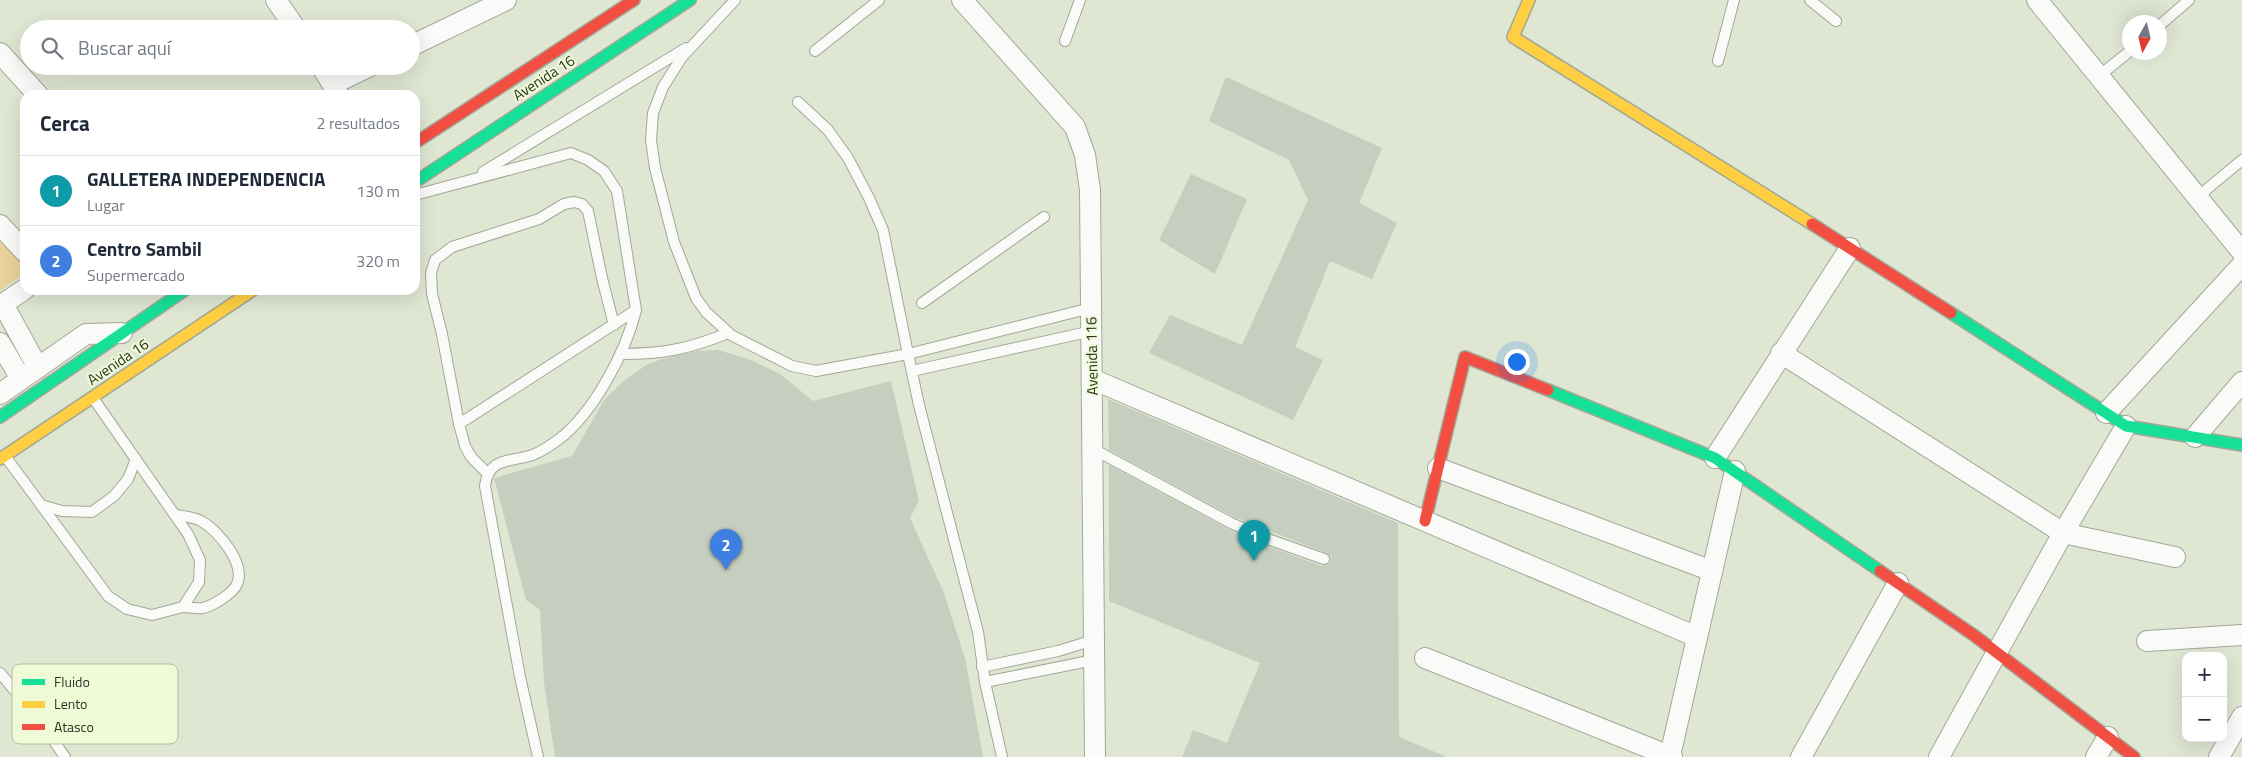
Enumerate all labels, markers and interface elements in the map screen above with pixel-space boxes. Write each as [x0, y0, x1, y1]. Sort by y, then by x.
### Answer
north arrow [2122, 15, 2167, 60]
search box [20, 20, 420, 75]
text: Buscar aquí [78, 33, 171, 62]
icon: search [38, 34, 66, 62]
street label: Avenida 16 [508, 49, 579, 106]
text: Cerca [40, 107, 90, 139]
text: 2 resultados [316, 111, 400, 135]
text: GALLETERA INDEPENDENCIA [87, 164, 325, 193]
text: 1 [52, 179, 60, 203]
text: 130 m [356, 179, 400, 203]
text: Lugar [87, 193, 125, 217]
text: Centro Sambil [87, 234, 202, 263]
text: 2 [52, 249, 60, 273]
text: 320 m [356, 249, 400, 273]
text: Supermercado [87, 263, 185, 287]
street label: Avenida 116 [1079, 317, 1104, 396]
street label: Avenida 16 [82, 332, 153, 391]
your location [1504, 349, 1530, 375]
pin: 1 [1238, 520, 1270, 561]
pin: 2 [710, 529, 742, 570]
map controls [2182, 652, 2227, 742]
button: + [2182, 652, 2227, 697]
legend [12, 664, 178, 744]
text: Fluido [54, 671, 90, 692]
text: Lento [54, 693, 88, 714]
button: − [2182, 697, 2227, 742]
text: Atasco [54, 716, 94, 737]

